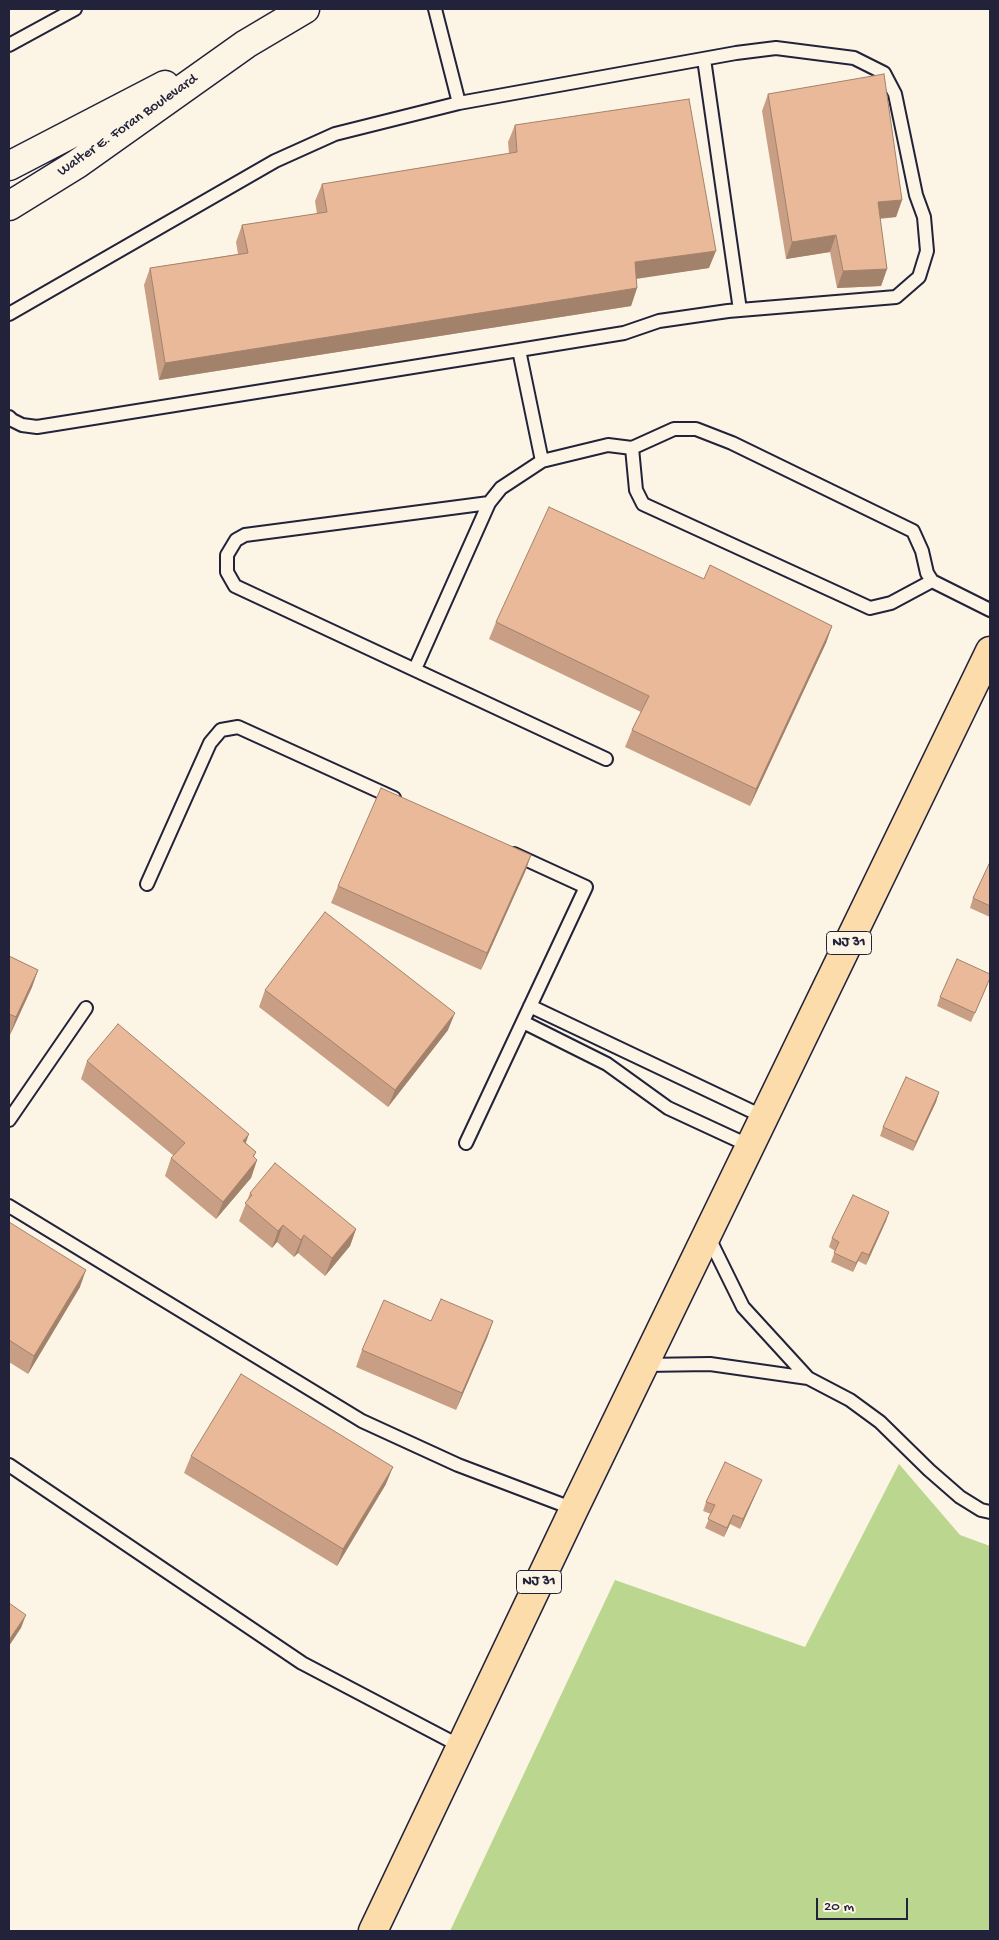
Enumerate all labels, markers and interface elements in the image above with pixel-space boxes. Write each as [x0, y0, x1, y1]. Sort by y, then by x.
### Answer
street label: Walter E. Foran Boulevard [54, 71, 202, 181]
road number: NJ 31 [826, 931, 872, 954]
road number: NJ 31 [516, 1570, 562, 1594]
scale bar [819, 1888, 912, 1920]
text: 20 m [824, 1898, 854, 1916]

